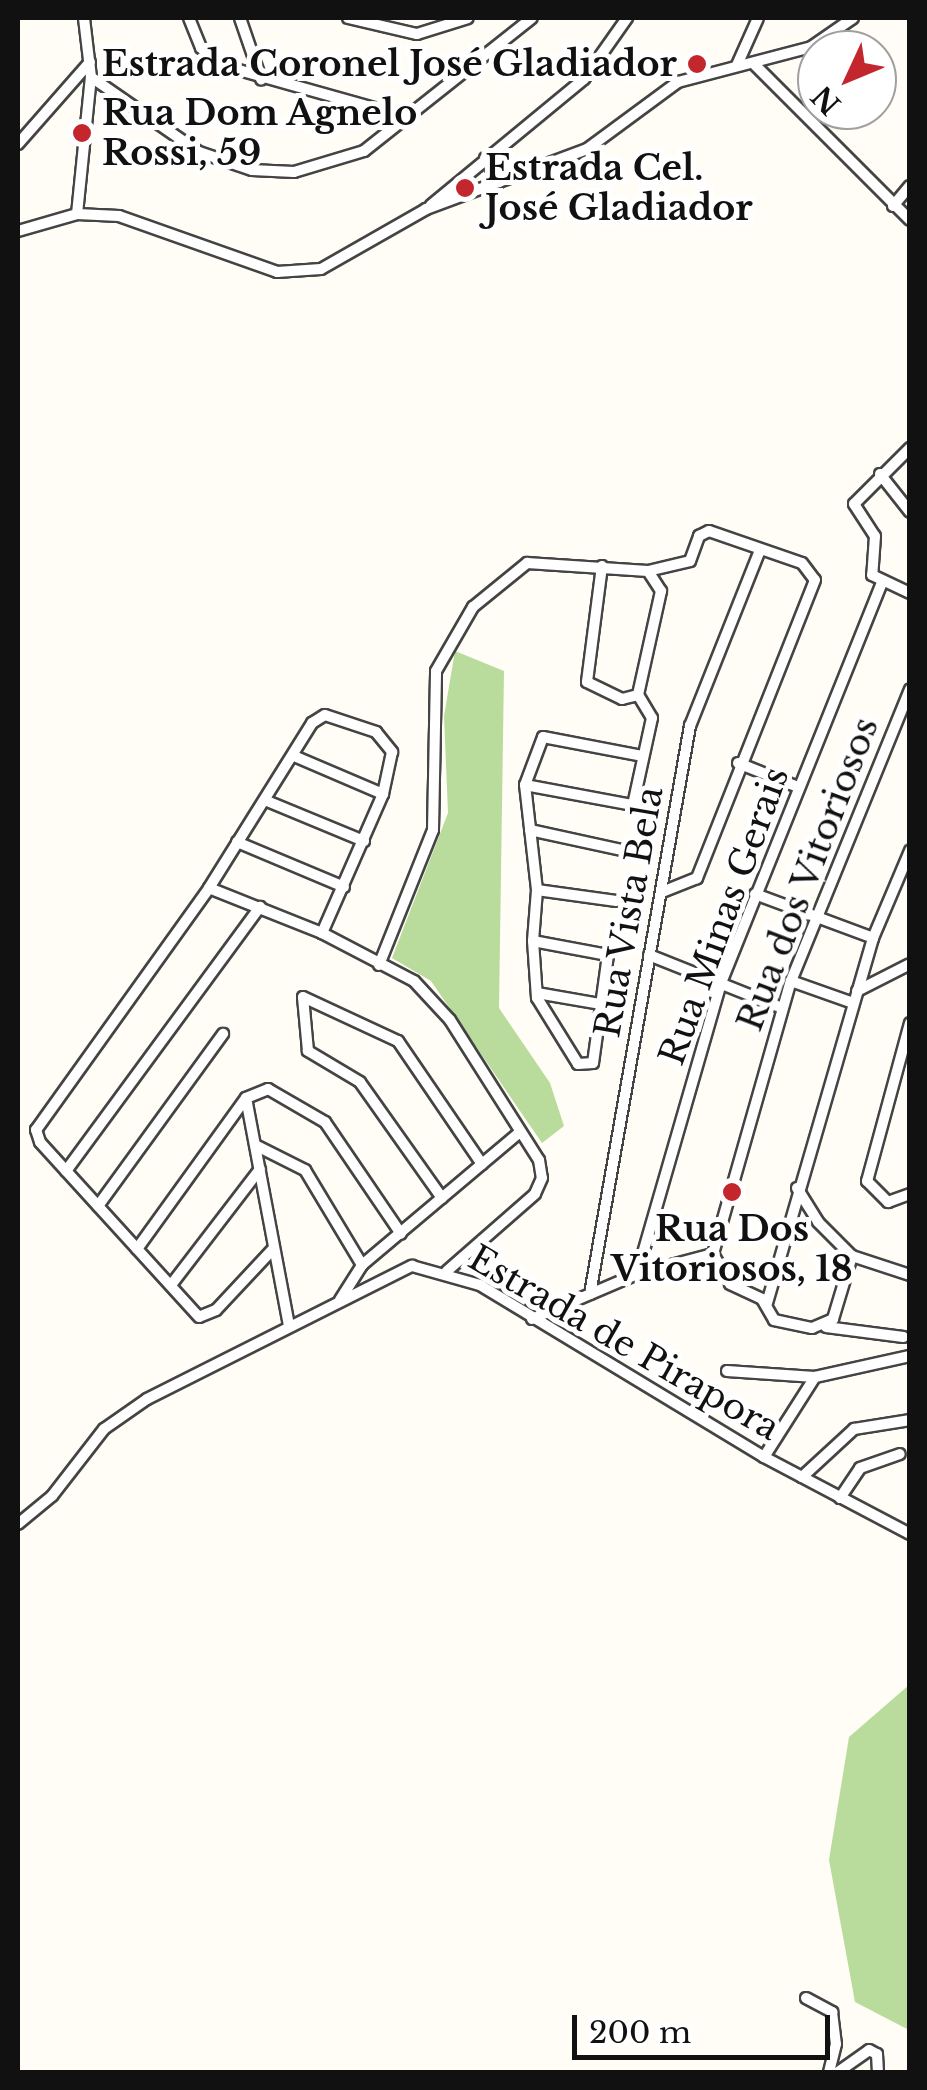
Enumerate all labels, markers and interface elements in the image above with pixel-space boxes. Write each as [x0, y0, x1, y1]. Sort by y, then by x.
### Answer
north arrow [797, 30, 897, 130]
place label: Estrada Coronel José Gladiador [102, 43, 677, 85]
marker: Estrada Coronel José Gladiador [686, 53, 708, 75]
text: N [805, 78, 848, 121]
place label: Rua Dom Agnelo Rossi, 59 [102, 92, 419, 174]
marker: Rua Dom Agnelo Rossi, 59 [71, 122, 93, 144]
place label: Estrada Cel. José Gladiador [485, 147, 753, 229]
marker: Estrada Cel. José Gladiador [454, 177, 476, 199]
street label: Rua dos Vitoriosos [728, 710, 888, 1038]
street label: Rua Minas Gerais [651, 761, 797, 1071]
street label: Rua Vista Bela [586, 782, 672, 1042]
marker: Rua Dos Vitoriosos, 18 [721, 1181, 743, 1203]
place label: Rua Dos Vitoriosos, 18 [611, 1208, 853, 1290]
street label: Estrada de Pirapora [461, 1237, 787, 1449]
scale bar [577, 1995, 834, 2057]
text: 200 m [589, 2014, 691, 2051]

